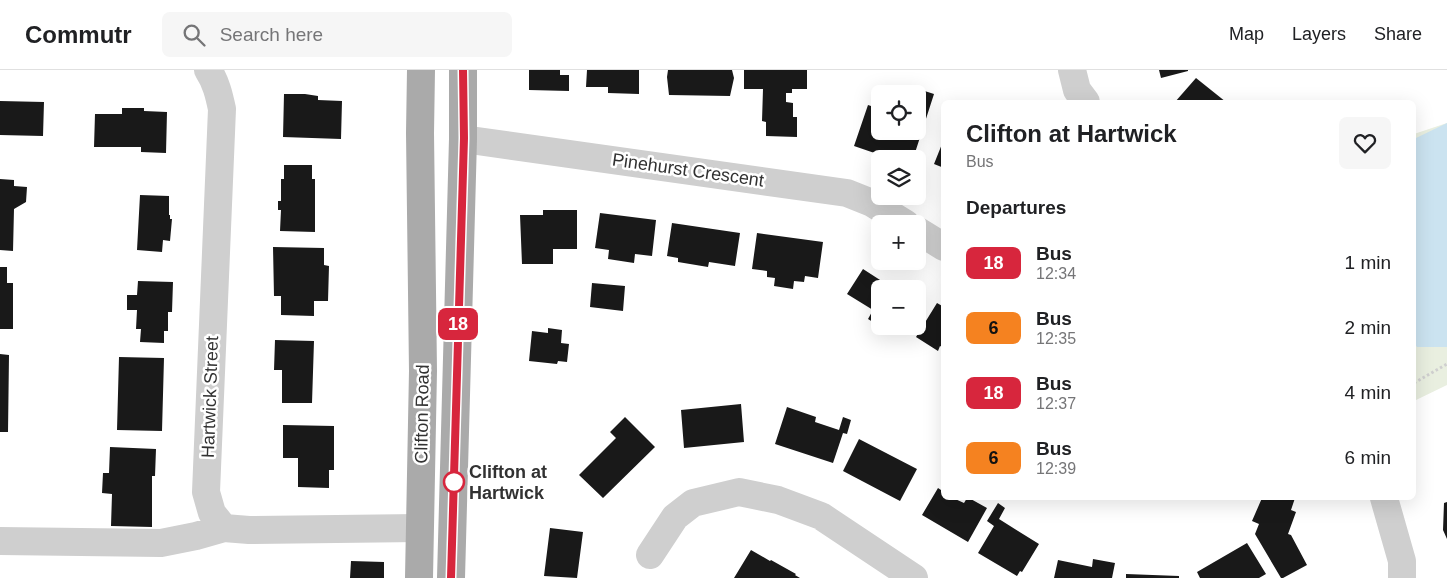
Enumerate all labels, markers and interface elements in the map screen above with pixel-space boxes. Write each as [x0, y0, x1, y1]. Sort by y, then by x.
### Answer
search box [162, 12, 512, 57]
text: Commutr [25, 21, 132, 48]
icon: search [180, 21, 208, 49]
text: Search here [220, 24, 323, 45]
text: Map [1229, 24, 1264, 44]
text: Layers [1292, 24, 1346, 44]
text: Share [1374, 24, 1422, 44]
map controls [871, 85, 926, 335]
button: locate [871, 85, 926, 140]
button: heart [1339, 117, 1391, 169]
text: Clifton at Hartwick [966, 120, 1177, 147]
street label: Pinehurst Crescent [611, 149, 765, 191]
button: layers [871, 150, 926, 205]
text: Bus [966, 153, 994, 170]
text: Departures [966, 197, 1066, 218]
button: + [871, 215, 926, 270]
text: Bus [1036, 243, 1072, 264]
text: 1 min [1345, 252, 1391, 273]
text: 18 [983, 253, 1004, 273]
text: 12:34 [1036, 265, 1076, 282]
button: − [871, 280, 926, 335]
line badge: 18 [436, 308, 480, 340]
text: Bus [1036, 308, 1072, 329]
text: 18 [448, 314, 468, 334]
text: 2 min [1345, 317, 1391, 338]
text: 6 [988, 318, 999, 338]
text: 12:35 [1036, 330, 1076, 347]
street label: Hartwick Street [198, 336, 222, 458]
street label: Clifton Road [411, 364, 433, 464]
text: Bus [1036, 373, 1072, 394]
text: 4 min [1345, 382, 1391, 403]
text: 18 [983, 383, 1004, 403]
text: 12:37 [1036, 395, 1076, 412]
text: Bus [1036, 438, 1072, 459]
text: 6 min [1345, 447, 1391, 468]
text: 6 [988, 448, 999, 468]
text: 12:39 [1036, 460, 1076, 477]
place label: Clifton at Hartwick [469, 462, 547, 503]
marker: Clifton at Hartwick [443, 471, 465, 493]

